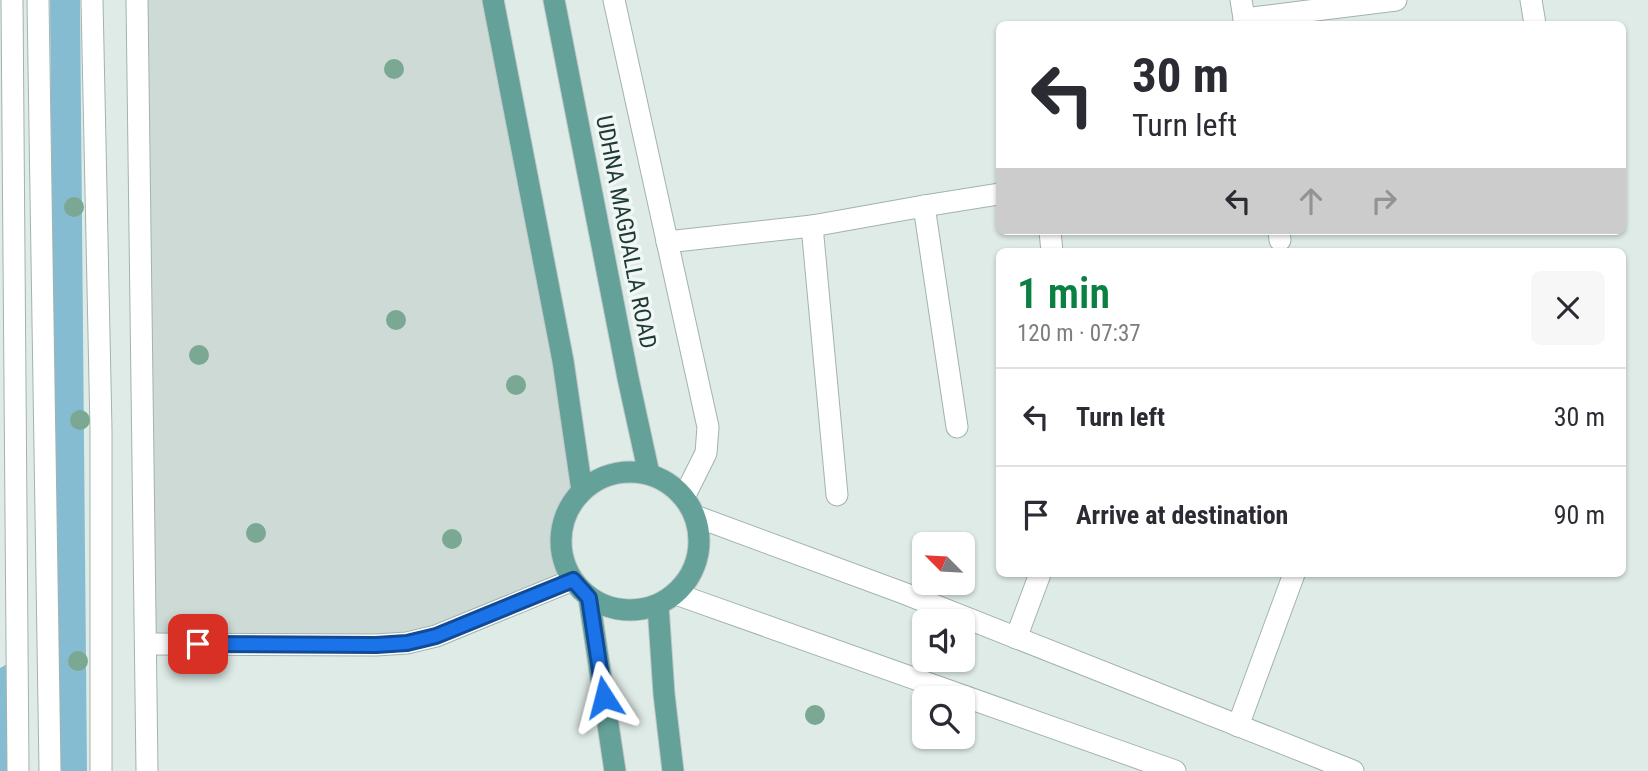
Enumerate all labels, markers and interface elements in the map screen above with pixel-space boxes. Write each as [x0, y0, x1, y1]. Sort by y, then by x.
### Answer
text: 30 m [1132, 47, 1229, 104]
icon: left [1017, 49, 1108, 140]
text: Turn left [1132, 106, 1237, 144]
street label: UDHNA MAGDALLA ROAD [590, 113, 662, 351]
icon: left [1219, 182, 1257, 220]
icon: ahead [1292, 182, 1330, 220]
icon: right [1365, 182, 1403, 220]
text: 1 min [1017, 269, 1110, 318]
button: close [1531, 271, 1605, 345]
text: 120 m · 07:37 [1017, 320, 1141, 347]
icon: left [1017, 398, 1055, 436]
text: Turn left [1076, 402, 1165, 432]
text: 30 m [1554, 402, 1605, 432]
icon: arrive [1017, 496, 1055, 534]
text: Arrive at destination [1076, 500, 1288, 530]
text: 90 m [1554, 500, 1605, 530]
north arrow [912, 532, 975, 595]
map controls [912, 532, 975, 749]
button: sound [912, 609, 975, 672]
pin [168, 614, 228, 674]
icon: arrive [179, 625, 217, 663]
position arrow [567, 660, 641, 734]
button: search [912, 686, 975, 749]

